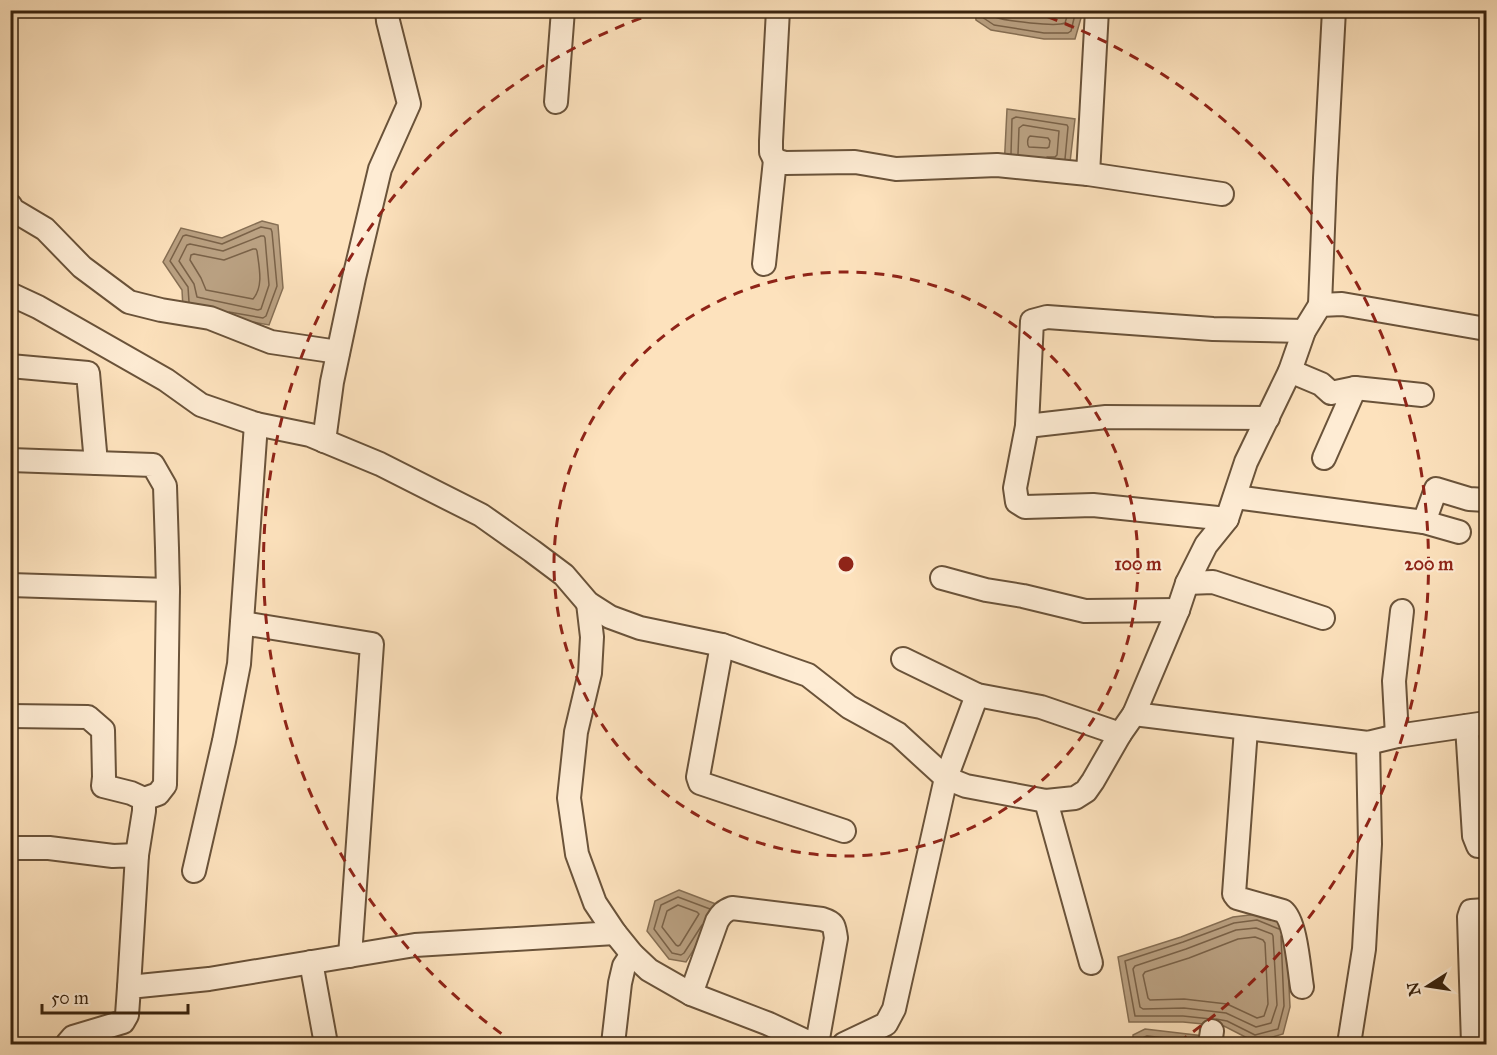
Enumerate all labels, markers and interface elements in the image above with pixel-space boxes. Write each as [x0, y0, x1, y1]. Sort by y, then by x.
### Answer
text: 100 m [1115, 553, 1162, 575]
text: 200 m [1405, 553, 1454, 575]
centre of rings [836, 554, 856, 574]
north arrow [1398, 956, 1458, 1016]
scale bar [42, 977, 188, 1015]
text: N [1403, 980, 1425, 998]
text: 50 m [51, 987, 89, 1009]

